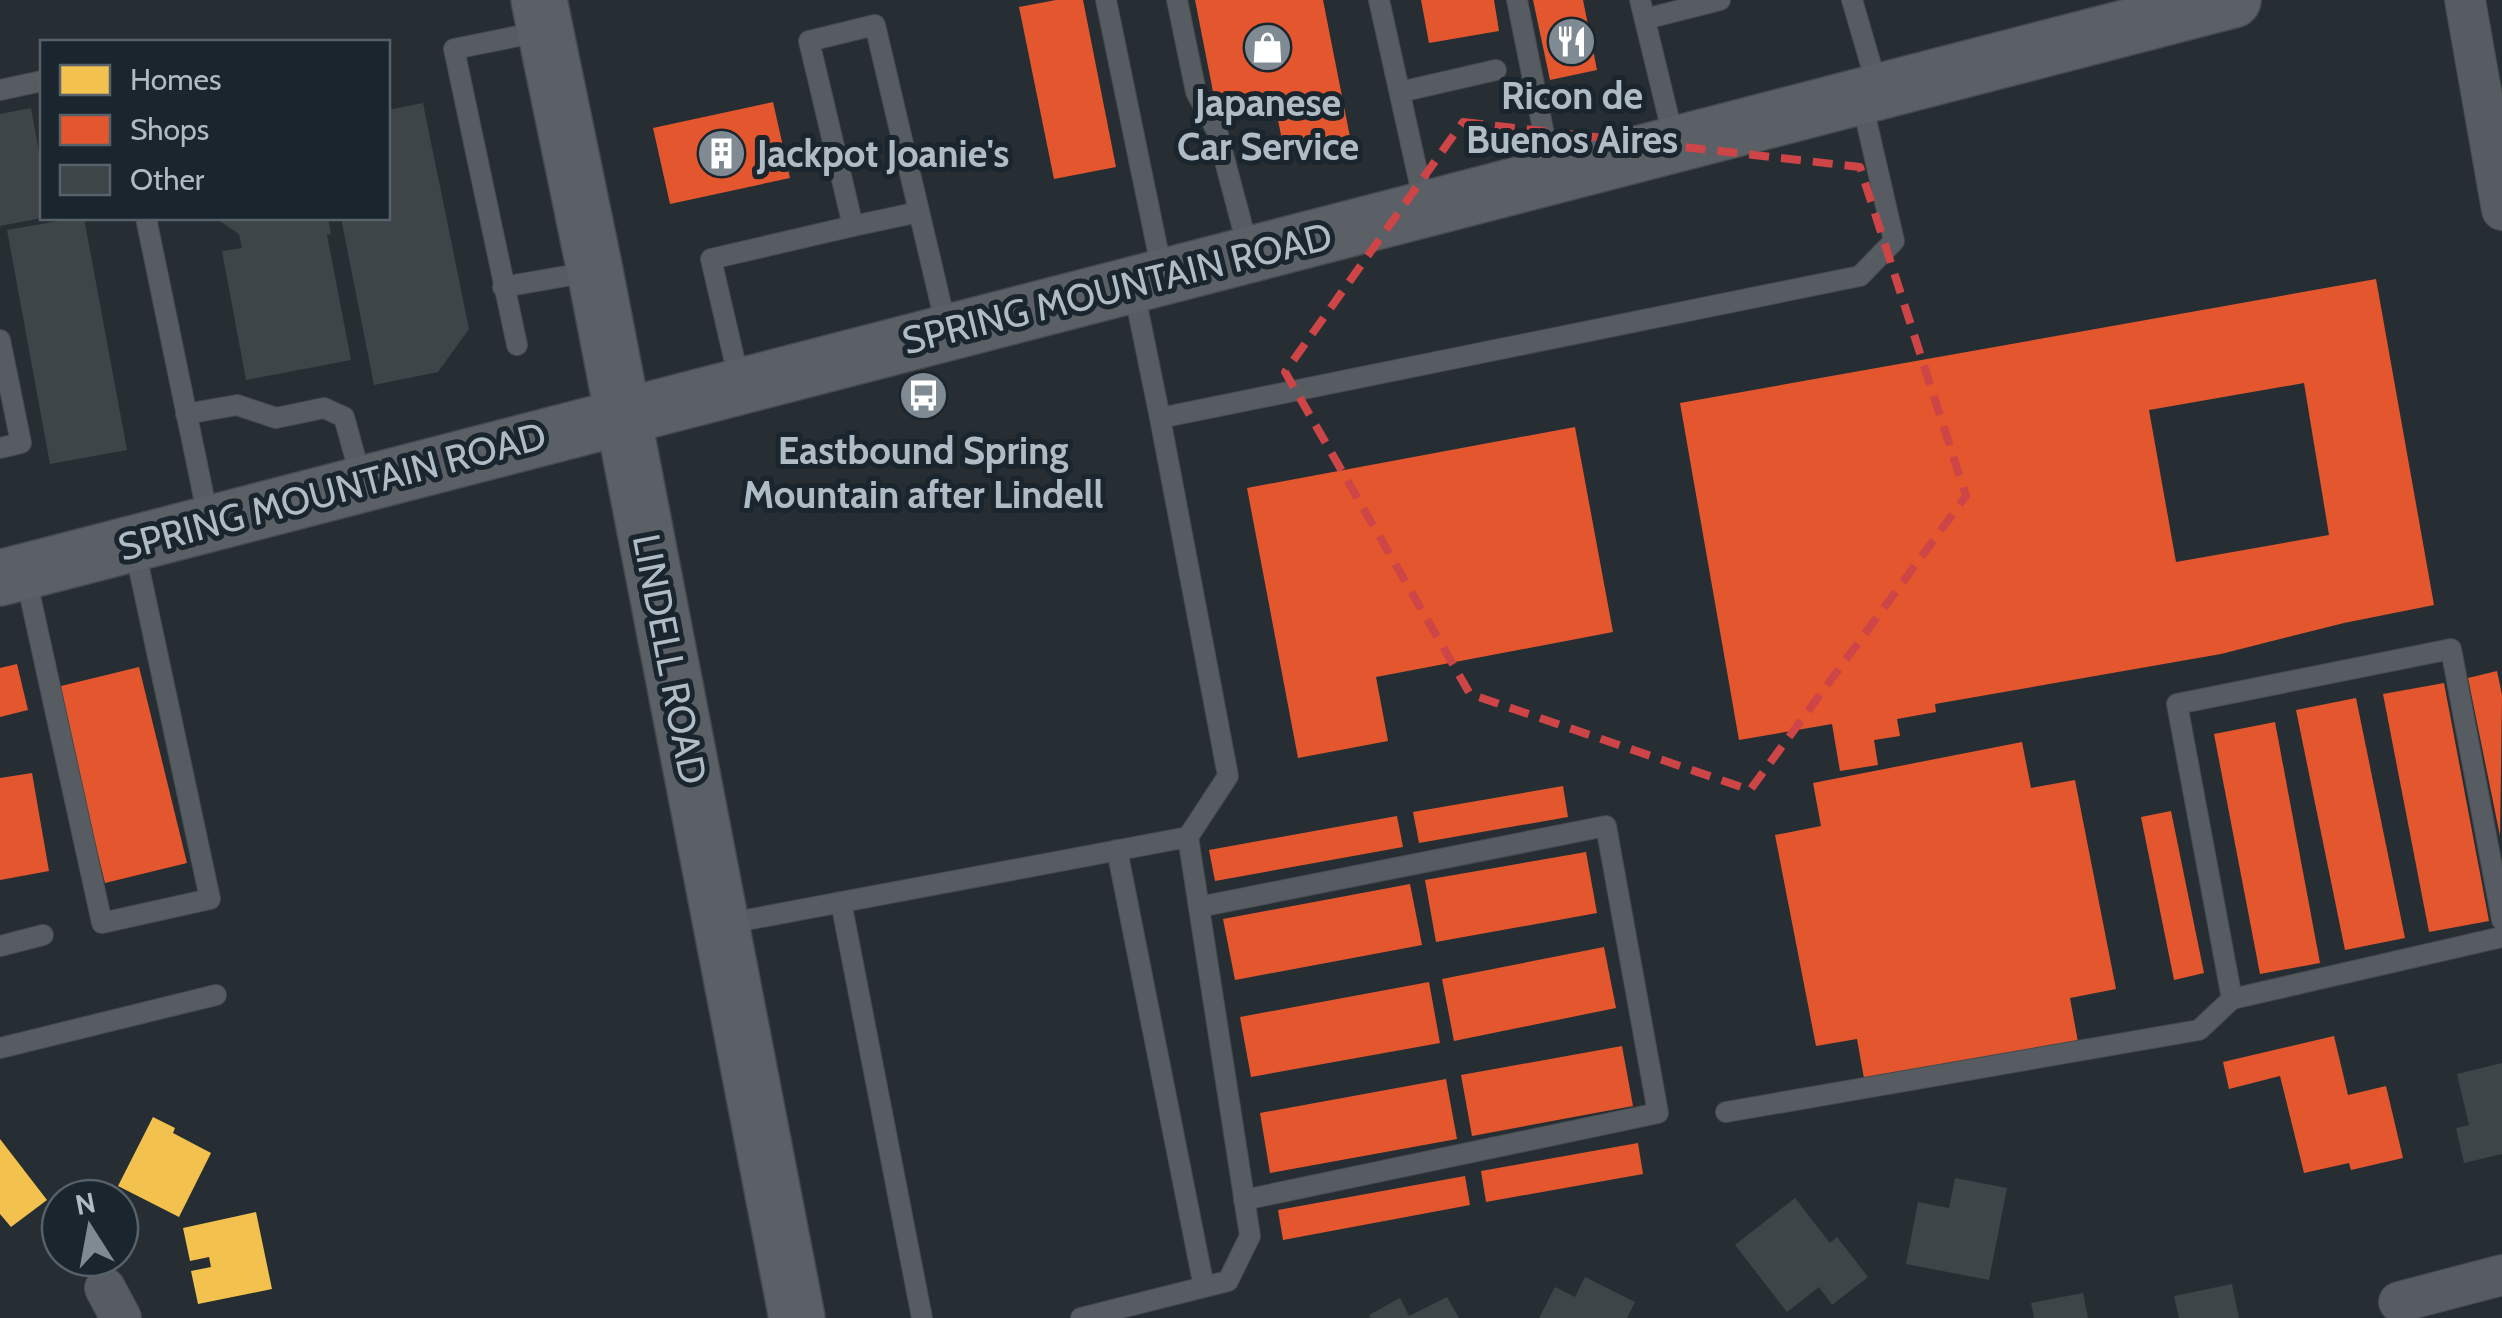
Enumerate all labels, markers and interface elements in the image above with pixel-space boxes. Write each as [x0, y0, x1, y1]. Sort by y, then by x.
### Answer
restaurant icon: Ricon de Buenos Aires [1546, 15, 1598, 67]
shop icon: Japanese Car Service [1242, 22, 1294, 74]
legend [40, 40, 390, 220]
text: Homes [130, 61, 221, 98]
place label: Ricon de Buenos Aires [1466, 72, 1678, 163]
place label: Japanese Car Service [1177, 79, 1359, 170]
text: Shops [130, 111, 209, 148]
building icon: Jackpot Joanie's [696, 127, 748, 179]
place label: Jackpot Joanie's [756, 130, 1009, 177]
text: Other [130, 161, 205, 198]
street label: SPRING MOUNTAIN ROAD [897, 212, 1337, 364]
bus stop icon: Eastbound Spring Mountain after Lindell [897, 370, 949, 422]
street label: SPRING MOUNTAIN ROAD [113, 411, 551, 571]
place label: Eastbound Spring Mountain after Lindell [743, 427, 1103, 518]
street label: LINDELL ROAD [623, 530, 717, 788]
north arrow [40, 1178, 140, 1278]
text: N [72, 1185, 98, 1222]

